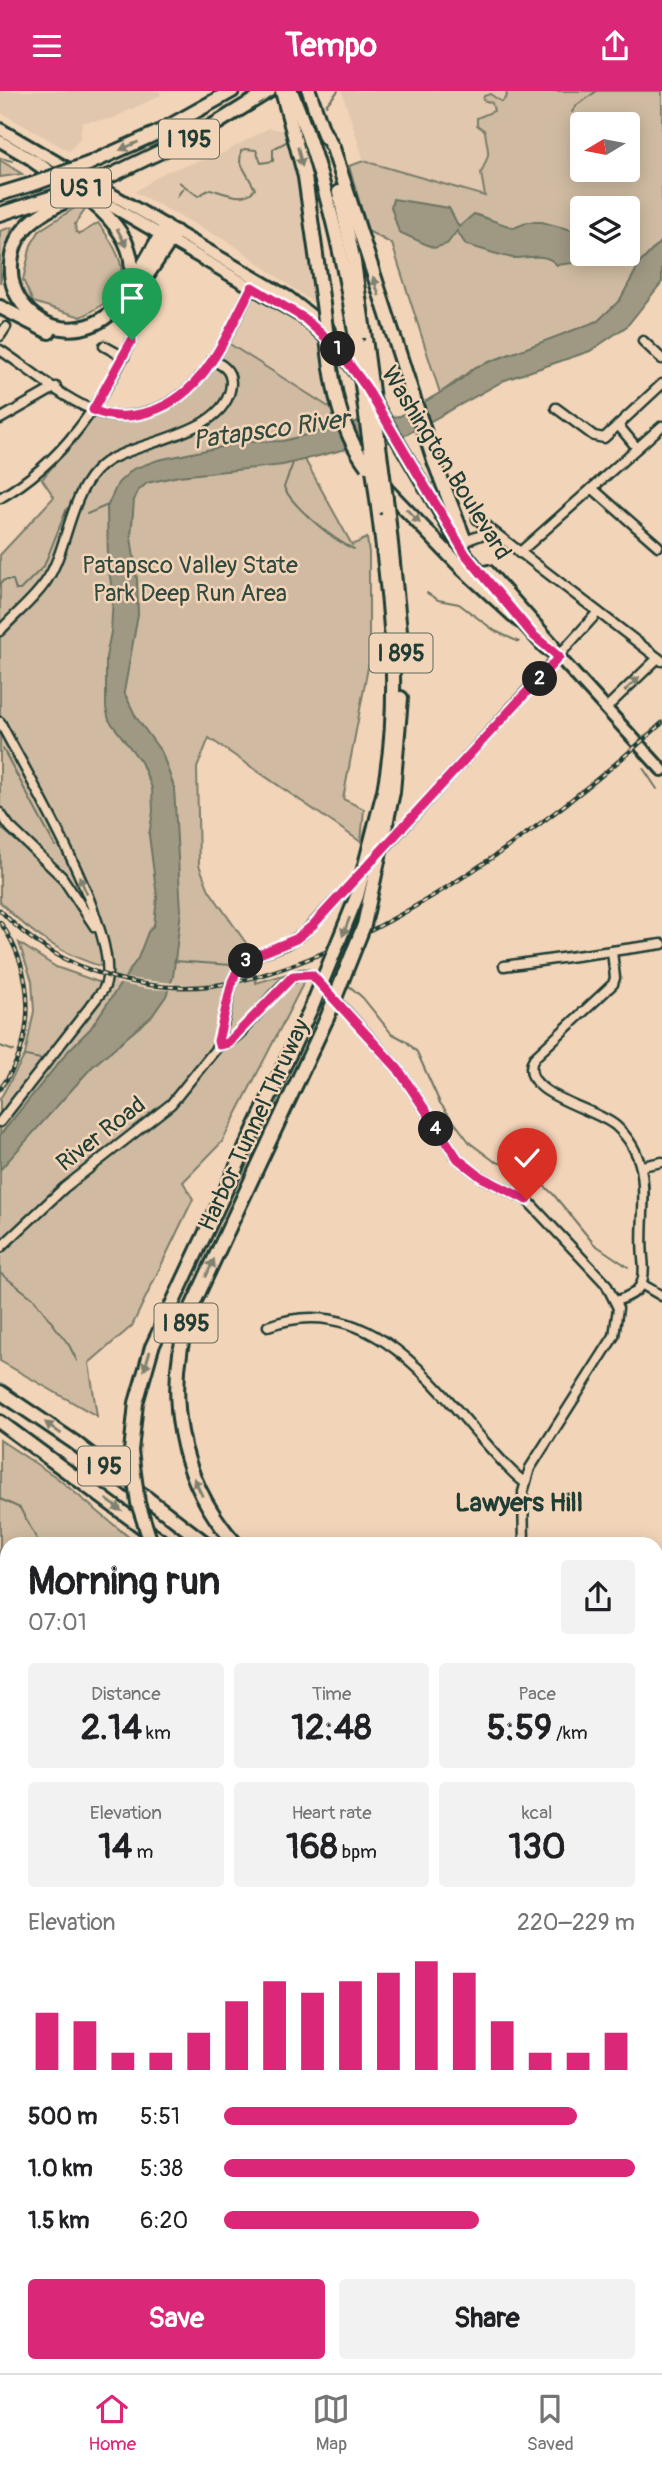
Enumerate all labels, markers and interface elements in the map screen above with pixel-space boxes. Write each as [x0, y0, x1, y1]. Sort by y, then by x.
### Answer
text: Tempo [285, 26, 377, 66]
icon: menu [28, 27, 66, 65]
icon: share [596, 27, 634, 65]
north arrow [570, 112, 640, 182]
map controls [570, 112, 640, 266]
road number: I 195 [159, 119, 219, 159]
one-way arrow [119, 140, 139, 152]
one-way arrow [295, 146, 306, 168]
road number: US 1 [51, 169, 111, 207]
button: layers [570, 196, 640, 266]
one-way arrow [116, 229, 128, 249]
pin [102, 268, 162, 340]
one-way arrow [370, 275, 381, 296]
icon: arrive [113, 279, 151, 317]
pin: 1 [320, 331, 356, 367]
text: 1 [334, 336, 341, 360]
street label: Washington Boulevard [375, 361, 517, 565]
water label: Patapsco River [190, 403, 355, 457]
one-way arrow [404, 508, 421, 525]
park label: Patapsco Valley State Park Deep Run Area [82, 551, 298, 608]
road number: I 895 [370, 633, 432, 673]
pin: 2 [522, 661, 558, 697]
text: 2 [534, 666, 545, 690]
one-way arrow [623, 676, 640, 692]
one-way arrow [77, 874, 88, 895]
one-way arrow [341, 917, 352, 938]
pin: 3 [229, 943, 264, 979]
text: 3 [240, 948, 251, 972]
street label: Harbor Tunnel Thruway [192, 1014, 316, 1236]
street label: River Road [51, 1090, 151, 1178]
pin: 4 [418, 1111, 453, 1147]
text: 4 [430, 1116, 441, 1140]
pin [497, 1128, 557, 1200]
icon: check [508, 1139, 546, 1177]
one-way arrow [205, 1258, 216, 1279]
road number: I 895 [154, 1303, 218, 1343]
one-way arrow [141, 1351, 152, 1372]
one-way arrow [44, 1421, 62, 1435]
road number: I 95 [78, 1447, 130, 1485]
one-way arrow [192, 1476, 203, 1497]
district label: Lawyers Hill [455, 1487, 583, 1519]
one-way arrow [105, 1498, 123, 1513]
text: Morning run [28, 1558, 220, 1606]
button: share [561, 1560, 635, 1634]
text: 07:01 [28, 1608, 87, 1637]
text: Distance [91, 1682, 161, 1706]
text: Time [312, 1682, 351, 1706]
text: Pace [518, 1682, 556, 1706]
text: 2.14 [81, 1706, 142, 1750]
text: 12:48 [291, 1706, 372, 1750]
text: 5:59 [487, 1706, 552, 1750]
text: km [142, 1721, 171, 1745]
text: /km [552, 1721, 588, 1745]
text: Elevation [90, 1801, 162, 1825]
text: Heart rate [291, 1801, 372, 1825]
text: kcal [522, 1801, 553, 1825]
text: 14 [98, 1825, 132, 1869]
text: 168 [286, 1825, 338, 1869]
text: 130 [509, 1825, 566, 1869]
text: m [132, 1840, 153, 1864]
text: bpm [338, 1840, 377, 1864]
text: Elevation [28, 1908, 116, 1937]
text: 220–229 m [517, 1908, 635, 1937]
text: 500 m [28, 2102, 97, 2131]
text: 5:51 [140, 2102, 180, 2131]
text: 1.0 km [28, 2154, 93, 2183]
text: 5:38 [140, 2154, 183, 2183]
text: 1.5 km [28, 2206, 90, 2235]
text: 6:20 [140, 2206, 188, 2235]
button: Save [28, 2279, 325, 2359]
button: Share [339, 2279, 635, 2359]
tab: Home [88, 2390, 136, 2456]
tab: Map [312, 2390, 350, 2456]
tab: Saved [527, 2390, 574, 2456]

